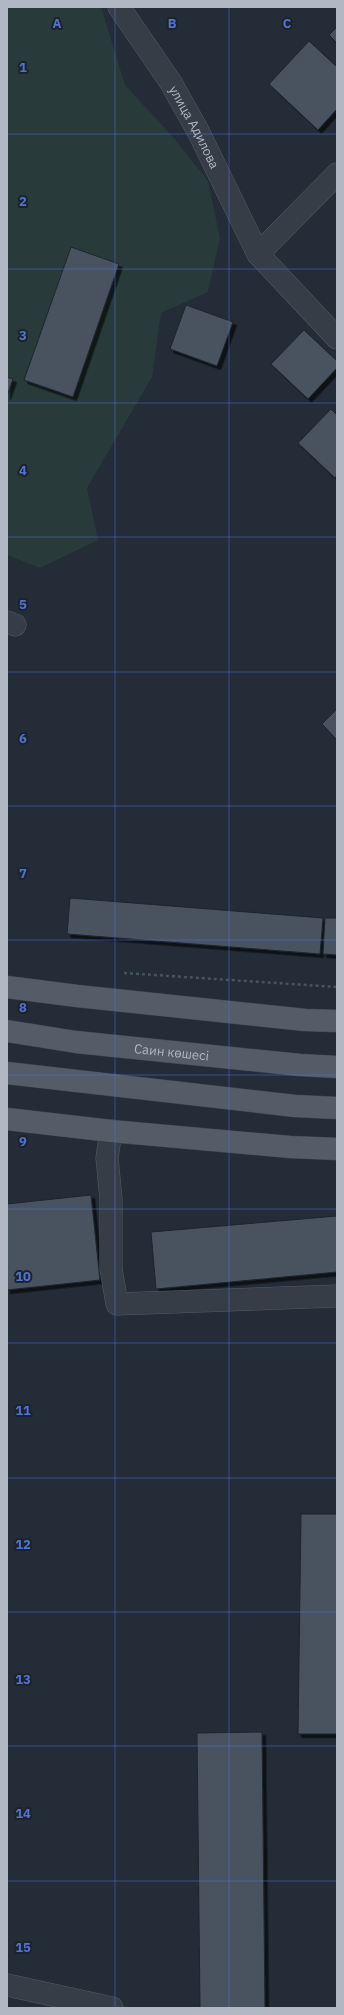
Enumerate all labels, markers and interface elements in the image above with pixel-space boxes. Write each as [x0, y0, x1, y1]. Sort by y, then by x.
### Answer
text: A [53, 15, 62, 32]
text: B [168, 15, 177, 32]
text: C [283, 15, 292, 32]
text: 1 [19, 59, 27, 76]
street label: улица Адилова [165, 83, 223, 172]
text: 2 [19, 193, 27, 210]
text: 3 [19, 327, 27, 344]
text: 4 [19, 462, 27, 479]
text: 5 [19, 596, 27, 613]
text: 6 [19, 730, 27, 747]
text: 7 [19, 865, 27, 882]
text: 8 [19, 999, 27, 1016]
street label: Саин көшесі [133, 1040, 210, 1065]
text: 9 [19, 1133, 27, 1150]
text: 10 [15, 1268, 31, 1285]
text: 11 [15, 1402, 31, 1419]
text: 12 [15, 1536, 31, 1553]
text: 13 [15, 1671, 31, 1688]
text: 14 [15, 1805, 31, 1822]
text: 15 [15, 1939, 31, 1956]

